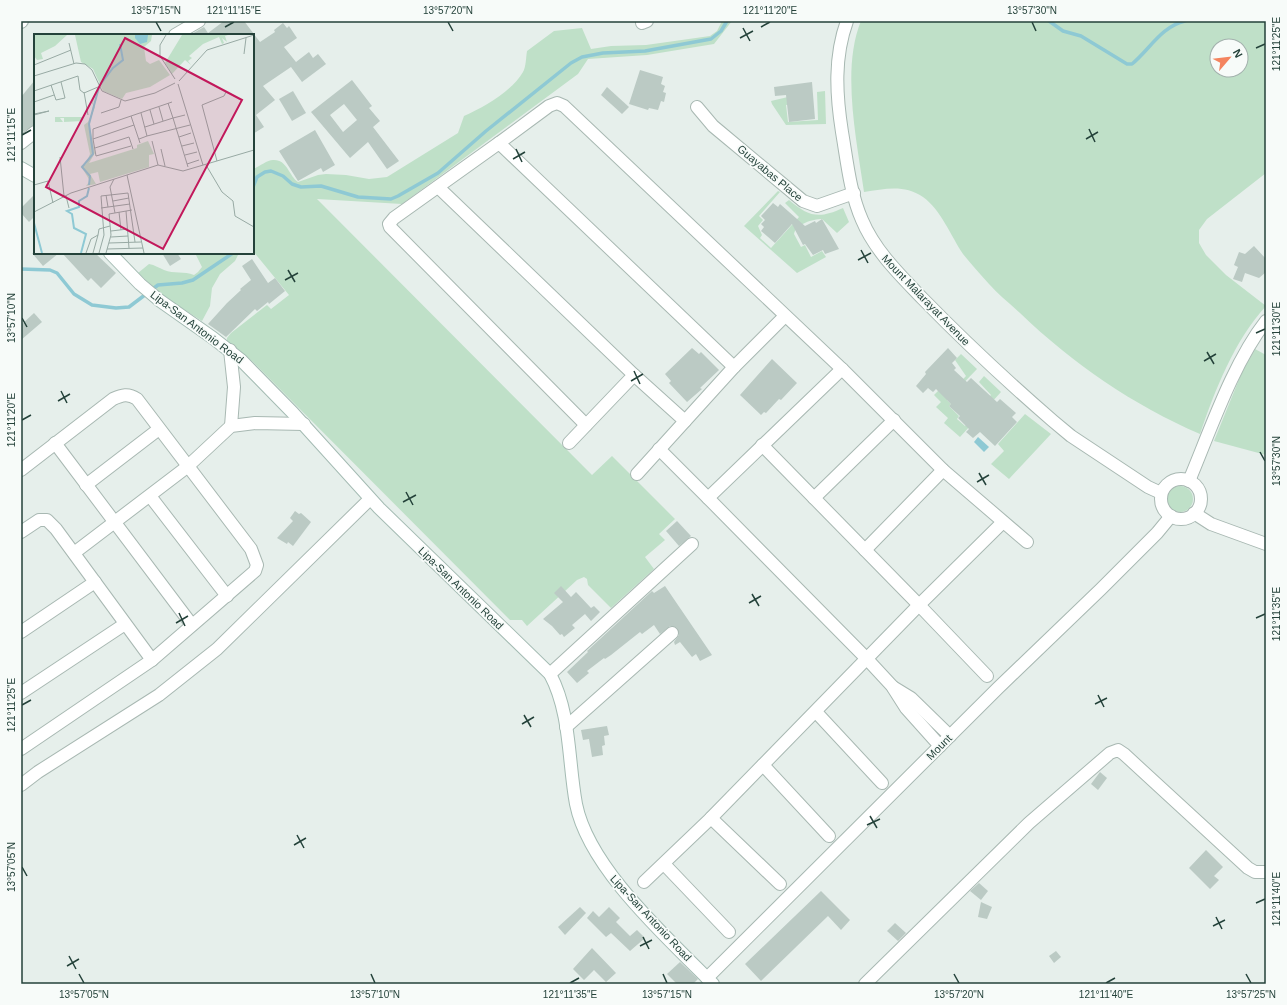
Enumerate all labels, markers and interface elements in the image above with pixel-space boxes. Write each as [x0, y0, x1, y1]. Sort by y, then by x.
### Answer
text: 13°57'15"N [131, 5, 181, 16]
text: 121°11'15"E [207, 5, 261, 16]
text: 13°57'20"N [423, 5, 473, 16]
text: 121°11'20"E [743, 5, 797, 16]
text: 13°57'30"N [1007, 5, 1057, 16]
text: 121°11'25"E [1271, 17, 1282, 71]
inset map [34, 34, 254, 254]
north arrow [1209, 38, 1249, 78]
text: N [1231, 47, 1245, 60]
text: 121°11'15"E [6, 108, 17, 162]
street label: Guayabas Place [735, 142, 805, 204]
street label: Mount Malarayat Avenue [879, 252, 973, 348]
street label: Lipa-San Antonio Road [148, 288, 246, 366]
text: 13°57'10"N [6, 293, 17, 343]
text: 121°11'30"E [1271, 302, 1282, 356]
text: 121°11'20"E [6, 393, 17, 447]
text: 13°57'30"N [1271, 436, 1282, 486]
street label: Lipa-San Antonio Road [416, 544, 506, 632]
text: 121°11'35"E [1271, 587, 1282, 641]
text: 121°11'25"E [6, 678, 17, 732]
street label: Mount [924, 732, 954, 762]
text: 13°57'05"N [6, 842, 17, 892]
text: 121°11'40"E [1271, 872, 1282, 926]
street label: Lipa-San Antonio Road [608, 873, 694, 963]
text: 13°57'05"N [59, 989, 109, 1000]
text: 13°57'10"N [350, 989, 400, 1000]
text: 121°11'35"E [543, 989, 597, 1000]
text: 13°57'15"N [642, 989, 692, 1000]
text: 13°57'20"N [934, 989, 984, 1000]
text: 121°11'40"E [1079, 989, 1133, 1000]
text: 13°57'25"N [1226, 989, 1276, 1000]

